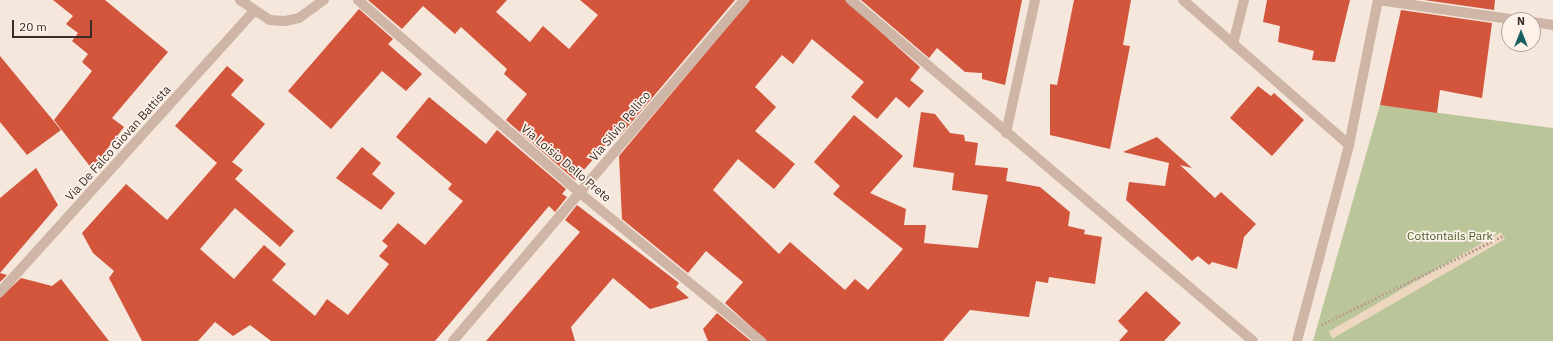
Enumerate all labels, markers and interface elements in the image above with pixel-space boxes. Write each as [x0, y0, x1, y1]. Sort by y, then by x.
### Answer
scale bar [14, 12, 94, 38]
north arrow [1501, 12, 1541, 52]
text: N [1517, 14, 1525, 28]
text: 20 m [19, 19, 47, 34]
street label: Via De Falco Giovan Battista [62, 82, 174, 204]
street label: Via Silvio Pellico [587, 88, 653, 164]
street label: Via Loisio Dello Prete [518, 121, 614, 205]
park label: Cottontails Park [1407, 229, 1493, 243]

